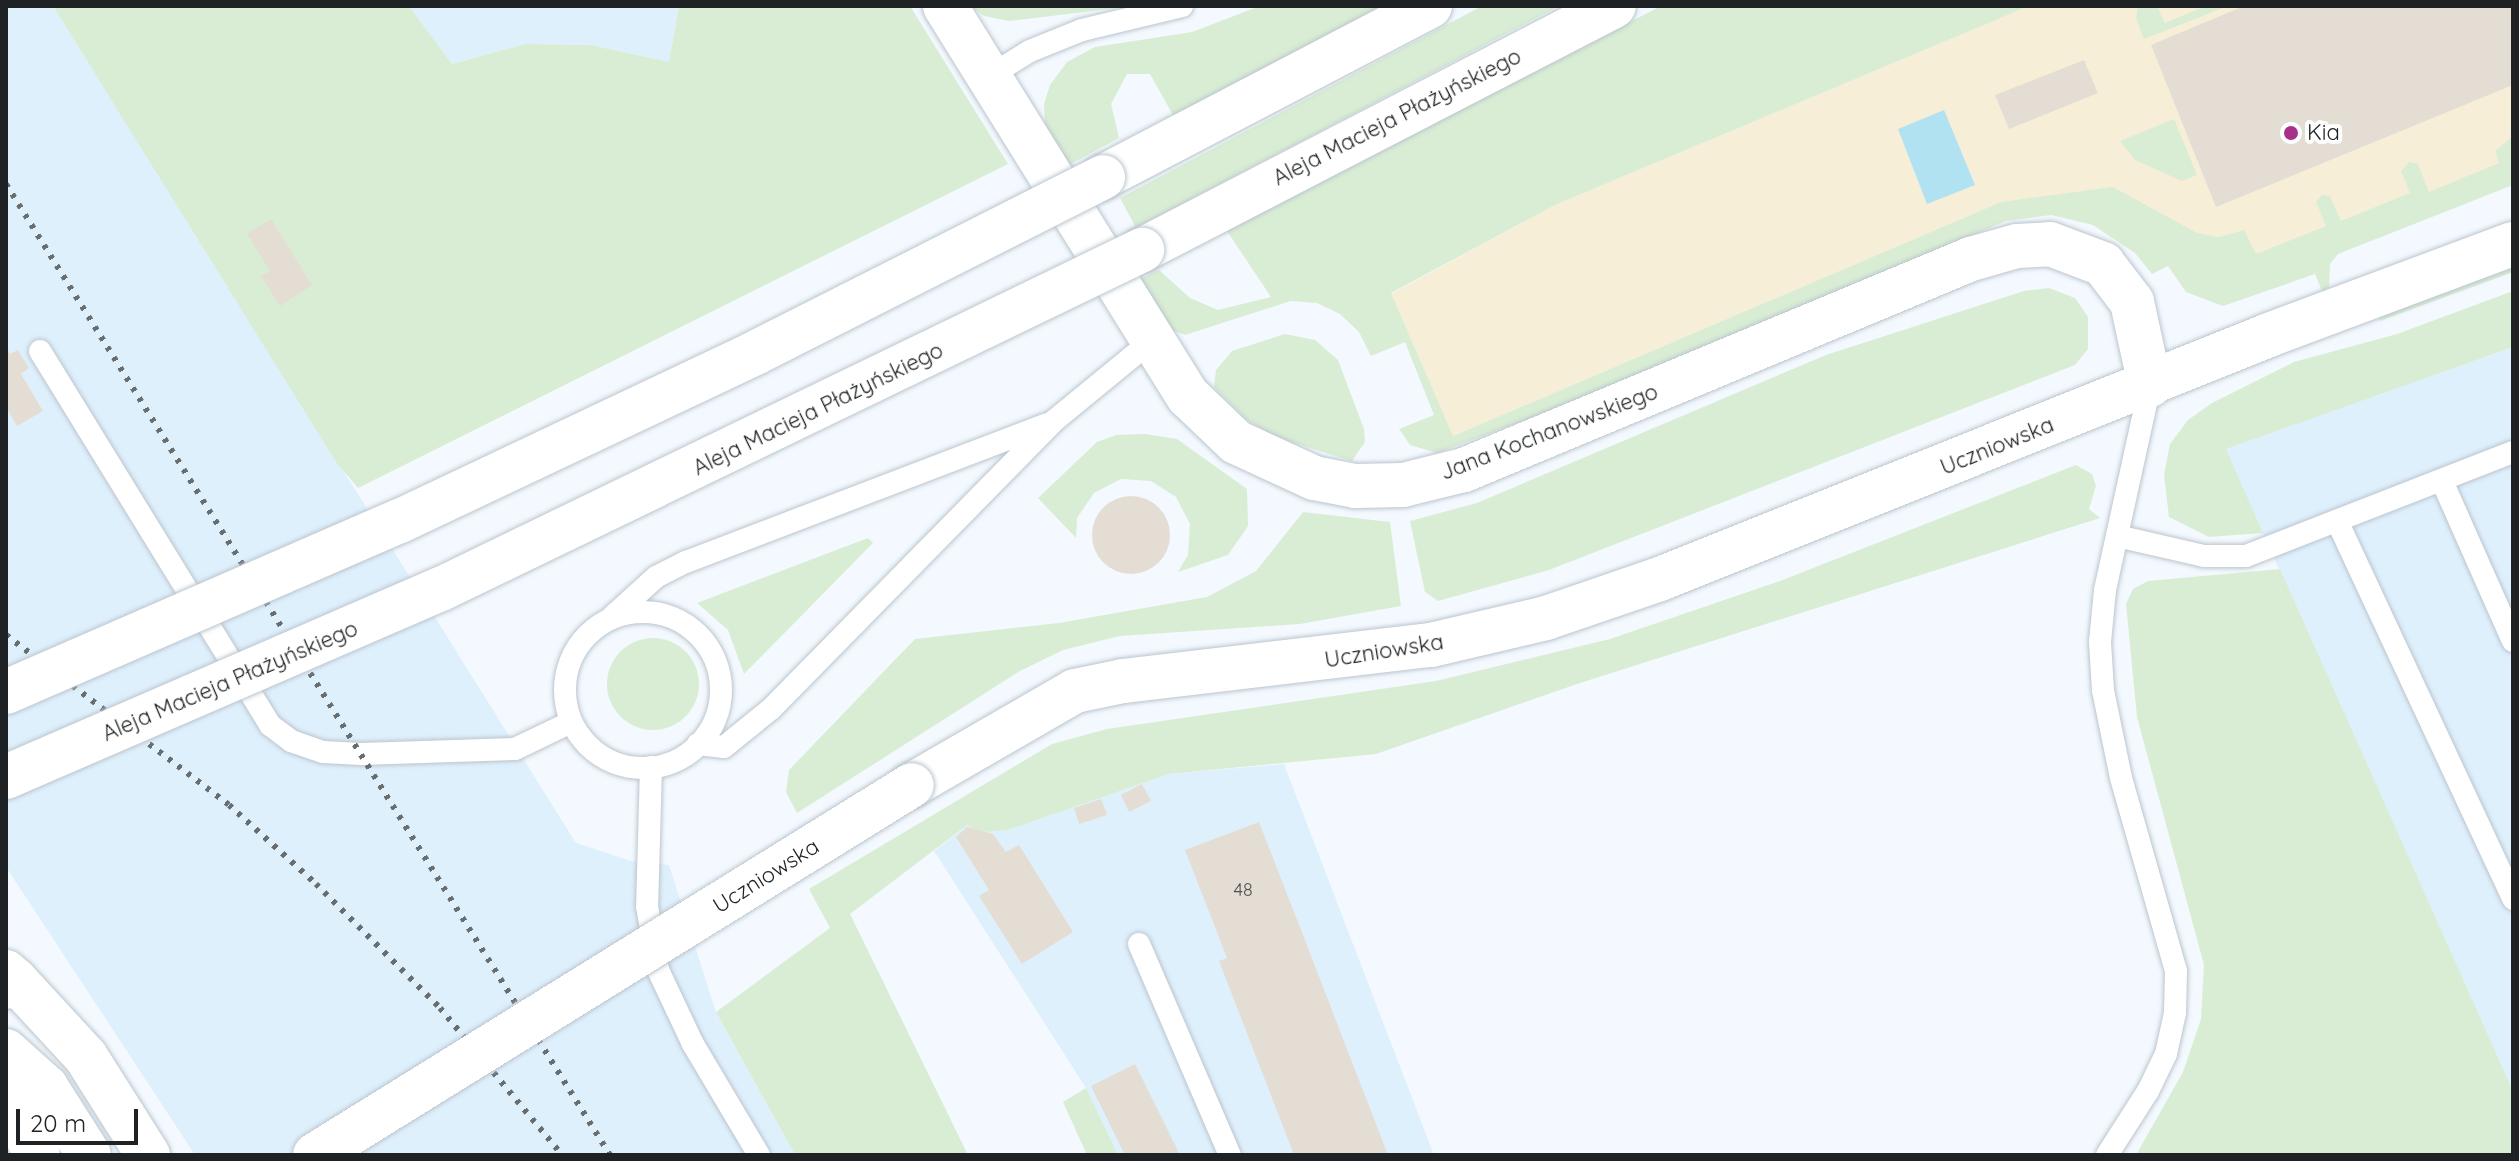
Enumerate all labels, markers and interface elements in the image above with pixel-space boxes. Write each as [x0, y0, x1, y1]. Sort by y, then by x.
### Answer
street label: Aleja Macieja Płażyńskiego [1268, 43, 1526, 191]
place label: Kia [2307, 120, 2340, 146]
marker: Kia [2282, 124, 2300, 142]
street label: Aleja Macieja Płażyńskiego [689, 337, 947, 481]
street label: Jana Kochanowskiego [1436, 378, 1662, 486]
street label: Uczniowska [1936, 411, 2058, 481]
street label: Aleja Macieja Płażyńskiego [98, 615, 362, 747]
street label: Uczniowska [1323, 629, 1445, 673]
street label: Uczniowska [708, 833, 824, 919]
house number: 48 [1233, 879, 1253, 901]
scale bar [20, 1093, 142, 1143]
text: 20 m [30, 1108, 86, 1138]

